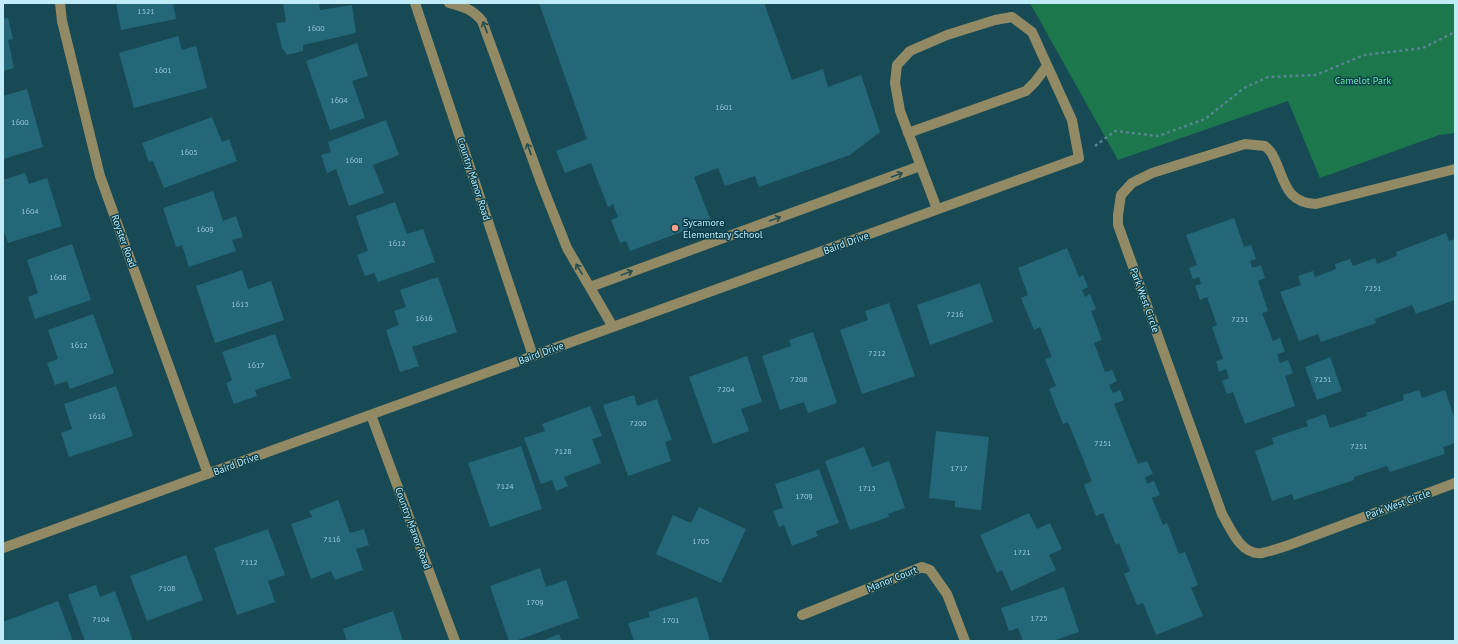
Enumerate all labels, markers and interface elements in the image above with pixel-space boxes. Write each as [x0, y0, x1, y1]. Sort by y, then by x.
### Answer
house number: 1521 [137, 6, 155, 16]
one-way arrow [480, 22, 488, 34]
house number: 1600 [307, 23, 325, 33]
house number: 1601 [154, 65, 172, 75]
park label: Camelot Park [1335, 74, 1391, 87]
house number: 1604 [330, 95, 348, 105]
house number: 1601 [715, 102, 733, 112]
house number: 1600 [11, 117, 29, 127]
street label: Country Manor Road [454, 136, 494, 222]
one-way arrow [525, 144, 533, 156]
house number: 1605 [180, 147, 198, 157]
house number: 1608 [345, 155, 363, 165]
one-way arrow [891, 170, 903, 178]
house number: 1604 [21, 206, 39, 216]
street label: Royster Road [108, 213, 140, 269]
one-way arrow [769, 215, 782, 222]
place label: Sycamore Elementary School [683, 216, 763, 241]
marker: Sycamore Elementary School [670, 223, 680, 233]
house number: 1609 [196, 224, 214, 234]
street label: Baird Drive [822, 229, 870, 257]
house number: 1612 [388, 238, 406, 248]
one-way arrow [575, 263, 583, 275]
street label: Park West Circle [1127, 266, 1163, 334]
one-way arrow [620, 269, 632, 277]
house number: 1608 [49, 272, 67, 282]
house number: 7251 [1364, 283, 1382, 293]
house number: 1613 [231, 299, 249, 309]
house number: 7216 [946, 309, 964, 319]
house number: 1616 [415, 313, 433, 323]
house number: 7251 [1231, 314, 1249, 324]
street label: Baird Drive [517, 339, 565, 367]
house number: 1612 [70, 340, 88, 350]
house number: 7212 [868, 348, 886, 358]
house number: 1617 [247, 360, 265, 370]
house number: 7208 [790, 374, 808, 384]
house number: 7251 [1314, 374, 1332, 384]
house number: 7204 [717, 384, 735, 394]
house number: 1616 [88, 411, 106, 421]
house number: 7200 [629, 418, 647, 428]
house number: 7251 [1094, 438, 1112, 448]
house number: 7251 [1350, 441, 1368, 451]
house number: 7128 [554, 446, 572, 456]
street label: Baird Drive [212, 450, 260, 478]
house number: 1717 [950, 463, 968, 473]
house number: 7124 [496, 481, 514, 491]
house number: 1713 [858, 483, 876, 493]
street label: Country Manor Road [392, 485, 434, 571]
street label: Park West Circle [1364, 486, 1432, 522]
house number: 1709 [795, 491, 813, 501]
house number: 7116 [323, 534, 341, 544]
house number: 1705 [692, 536, 710, 546]
house number: 1721 [1013, 547, 1031, 557]
house number: 7112 [240, 557, 258, 567]
street label: Manor Court [865, 563, 920, 595]
house number: 7108 [158, 583, 176, 593]
house number: 1709 [526, 597, 544, 607]
house number: 1725 [1030, 613, 1048, 623]
house number: 7104 [92, 614, 110, 624]
house number: 1701 [662, 615, 680, 625]

